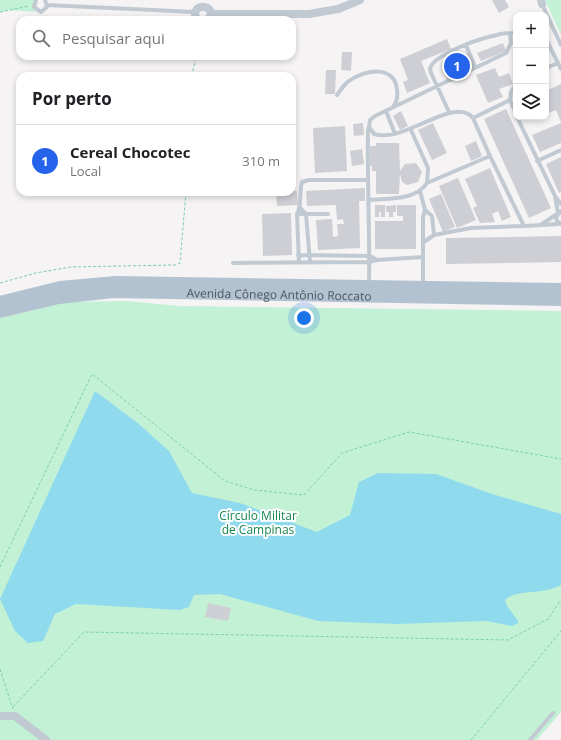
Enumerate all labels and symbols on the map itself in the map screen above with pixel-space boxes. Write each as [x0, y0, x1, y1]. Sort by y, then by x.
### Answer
pin: 1 [444, 51, 470, 81]
street label: Avenida Cônego Antônio Roccato [186, 284, 372, 305]
your location [294, 308, 314, 328]
park label: Círculo Militar de Campinas [219, 507, 297, 538]

